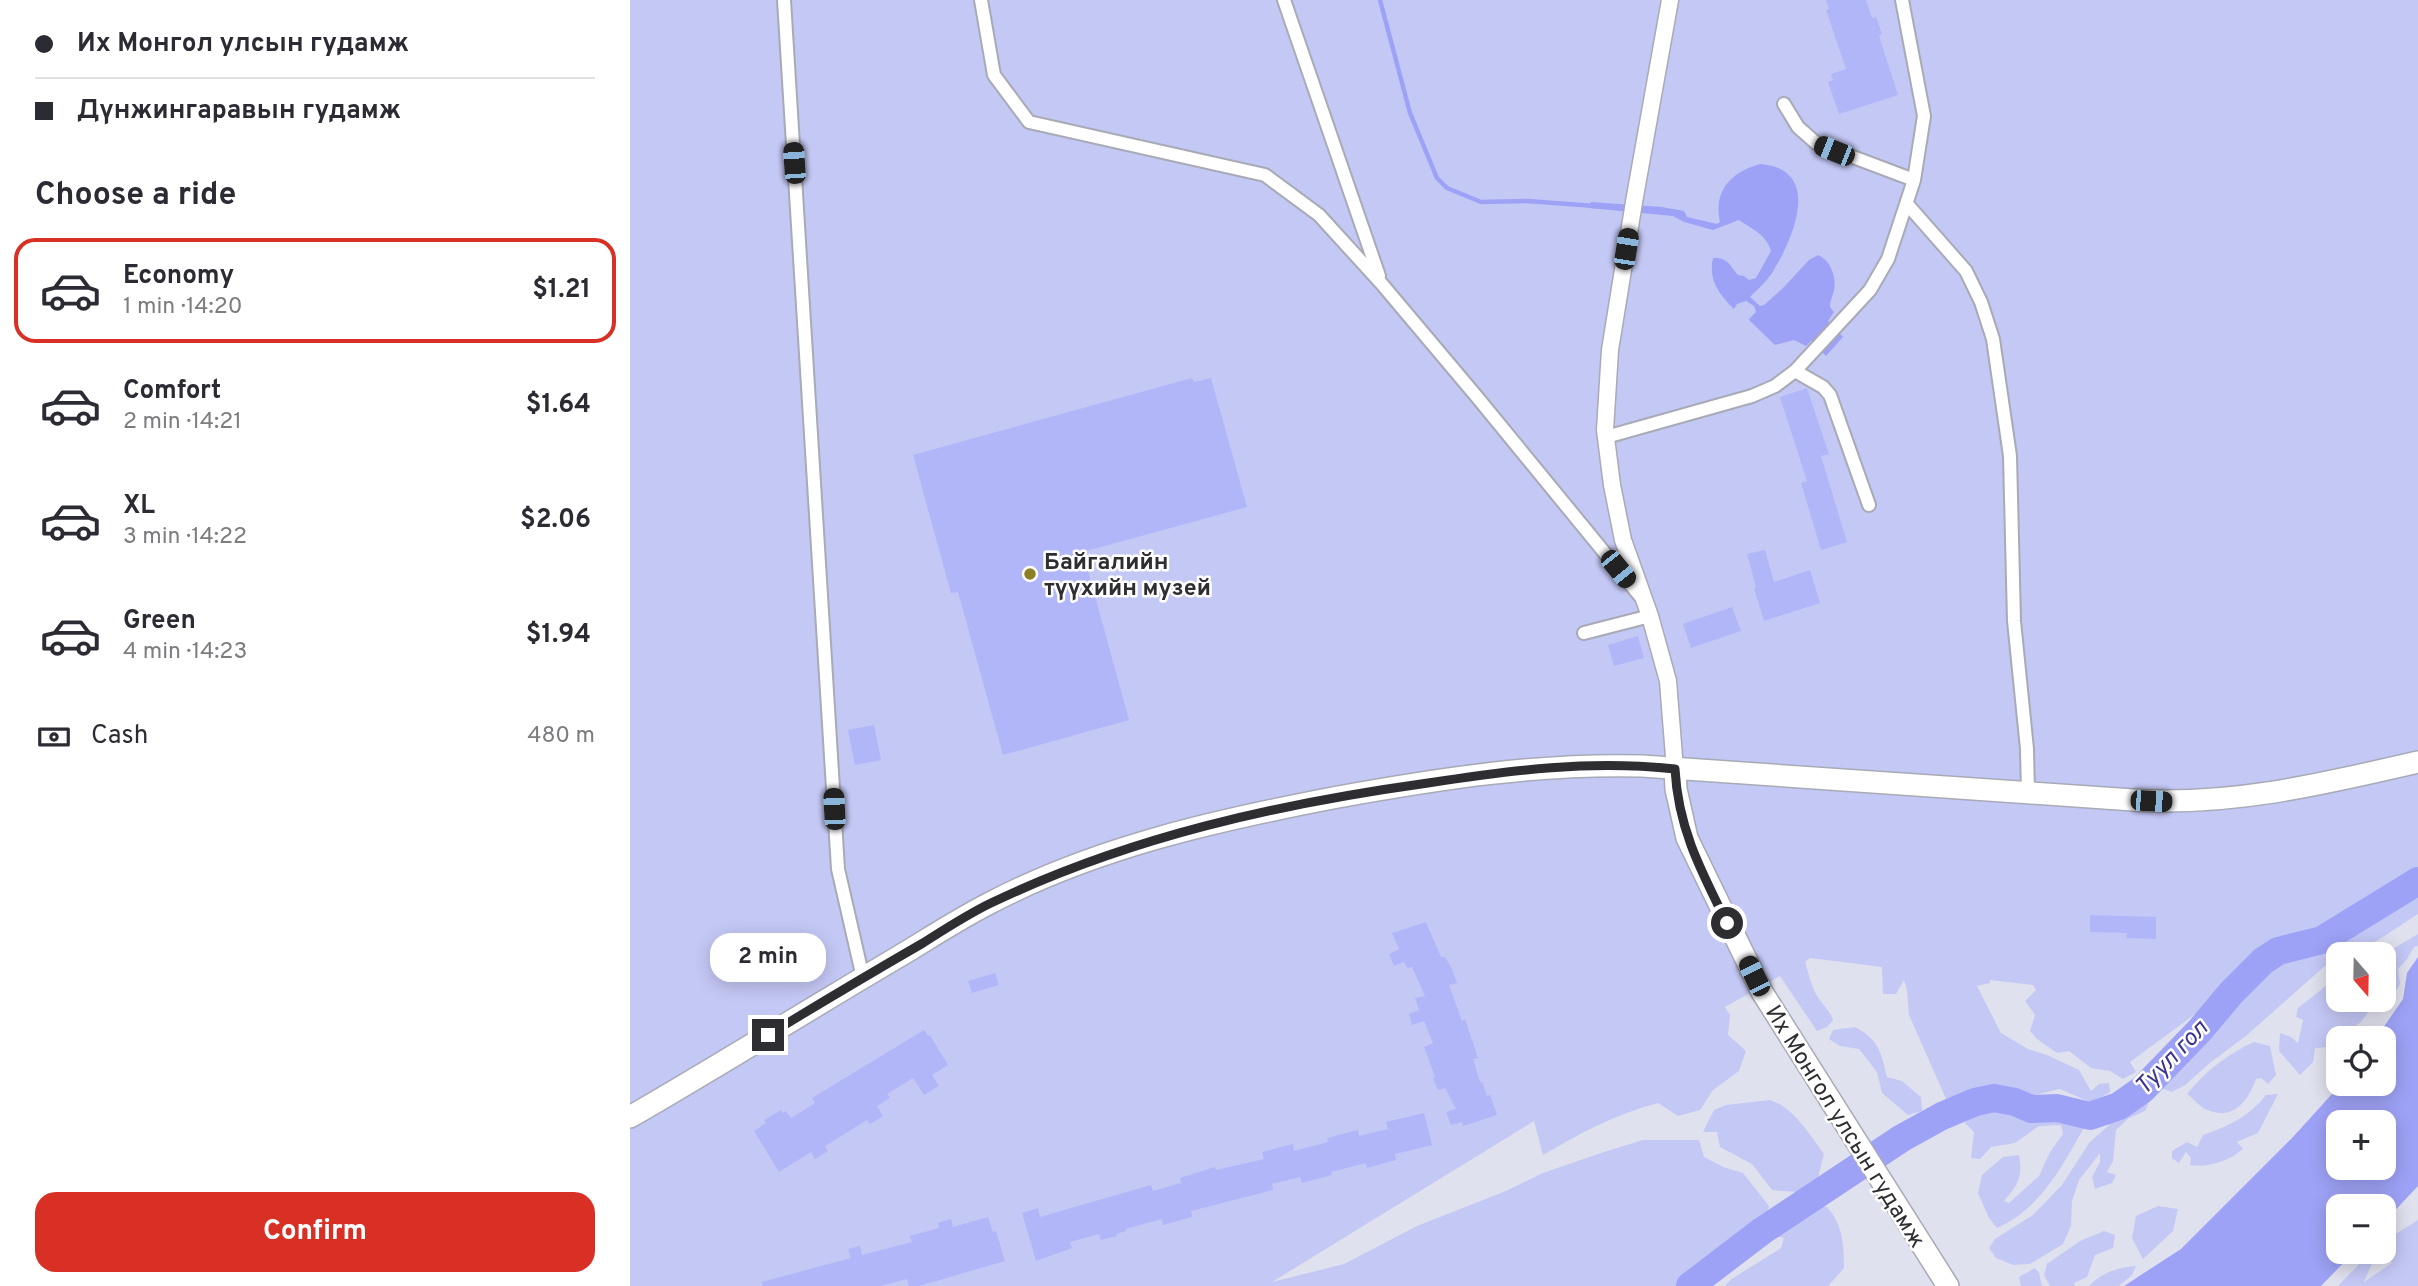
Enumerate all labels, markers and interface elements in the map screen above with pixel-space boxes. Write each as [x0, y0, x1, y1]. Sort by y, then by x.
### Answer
text: Их Монгол улсын гудамж [77, 28, 409, 61]
text: Дүнжингаравын гудамж [77, 95, 401, 128]
car [1811, 133, 1858, 169]
car [783, 141, 806, 185]
text: Choose a ride [35, 176, 236, 216]
car [1613, 227, 1640, 271]
icon: car [39, 259, 102, 322]
text: Economy [123, 260, 234, 293]
text: $1.21 [532, 274, 591, 307]
text: 1 min · 14:20 [123, 293, 242, 322]
icon: car [39, 374, 102, 437]
text: Comfort [123, 375, 221, 408]
text: $1.64 [526, 389, 591, 422]
text: 2 min · 14:21 [123, 408, 242, 437]
icon: car [39, 489, 102, 552]
text: XL [123, 490, 155, 523]
text: $2.06 [520, 504, 591, 537]
text: 3 min · 14:22 [123, 523, 247, 552]
car [1597, 546, 1640, 592]
place label: Байгалийн түүхийн музей [1044, 549, 1211, 604]
marker: Байгалийн түүхийн музей [1022, 566, 1038, 582]
icon: car [39, 604, 102, 667]
text: Green [123, 605, 196, 638]
text: $1.94 [526, 619, 591, 652]
text: 4 min · 14:23 [123, 638, 247, 667]
icon: cash [35, 718, 73, 756]
text: Cash [91, 720, 148, 753]
text: 480 m [527, 722, 595, 751]
car [823, 787, 846, 831]
car [2130, 789, 2173, 813]
route start [1711, 907, 1743, 939]
callout: 2 min [710, 934, 826, 982]
north arrow [2326, 942, 2396, 1012]
map controls [2326, 942, 2396, 1264]
text: 2 min [738, 943, 798, 972]
car [1736, 953, 1773, 999]
street label: Их Монгол улсын гудамж [1757, 1001, 1931, 1254]
water label: Туул гол [2129, 1014, 2216, 1102]
route end [752, 1019, 784, 1051]
button: locate [2326, 1026, 2396, 1096]
button: + [2326, 1110, 2396, 1180]
button: Confirm [35, 1192, 595, 1272]
button: − [2326, 1194, 2396, 1264]

